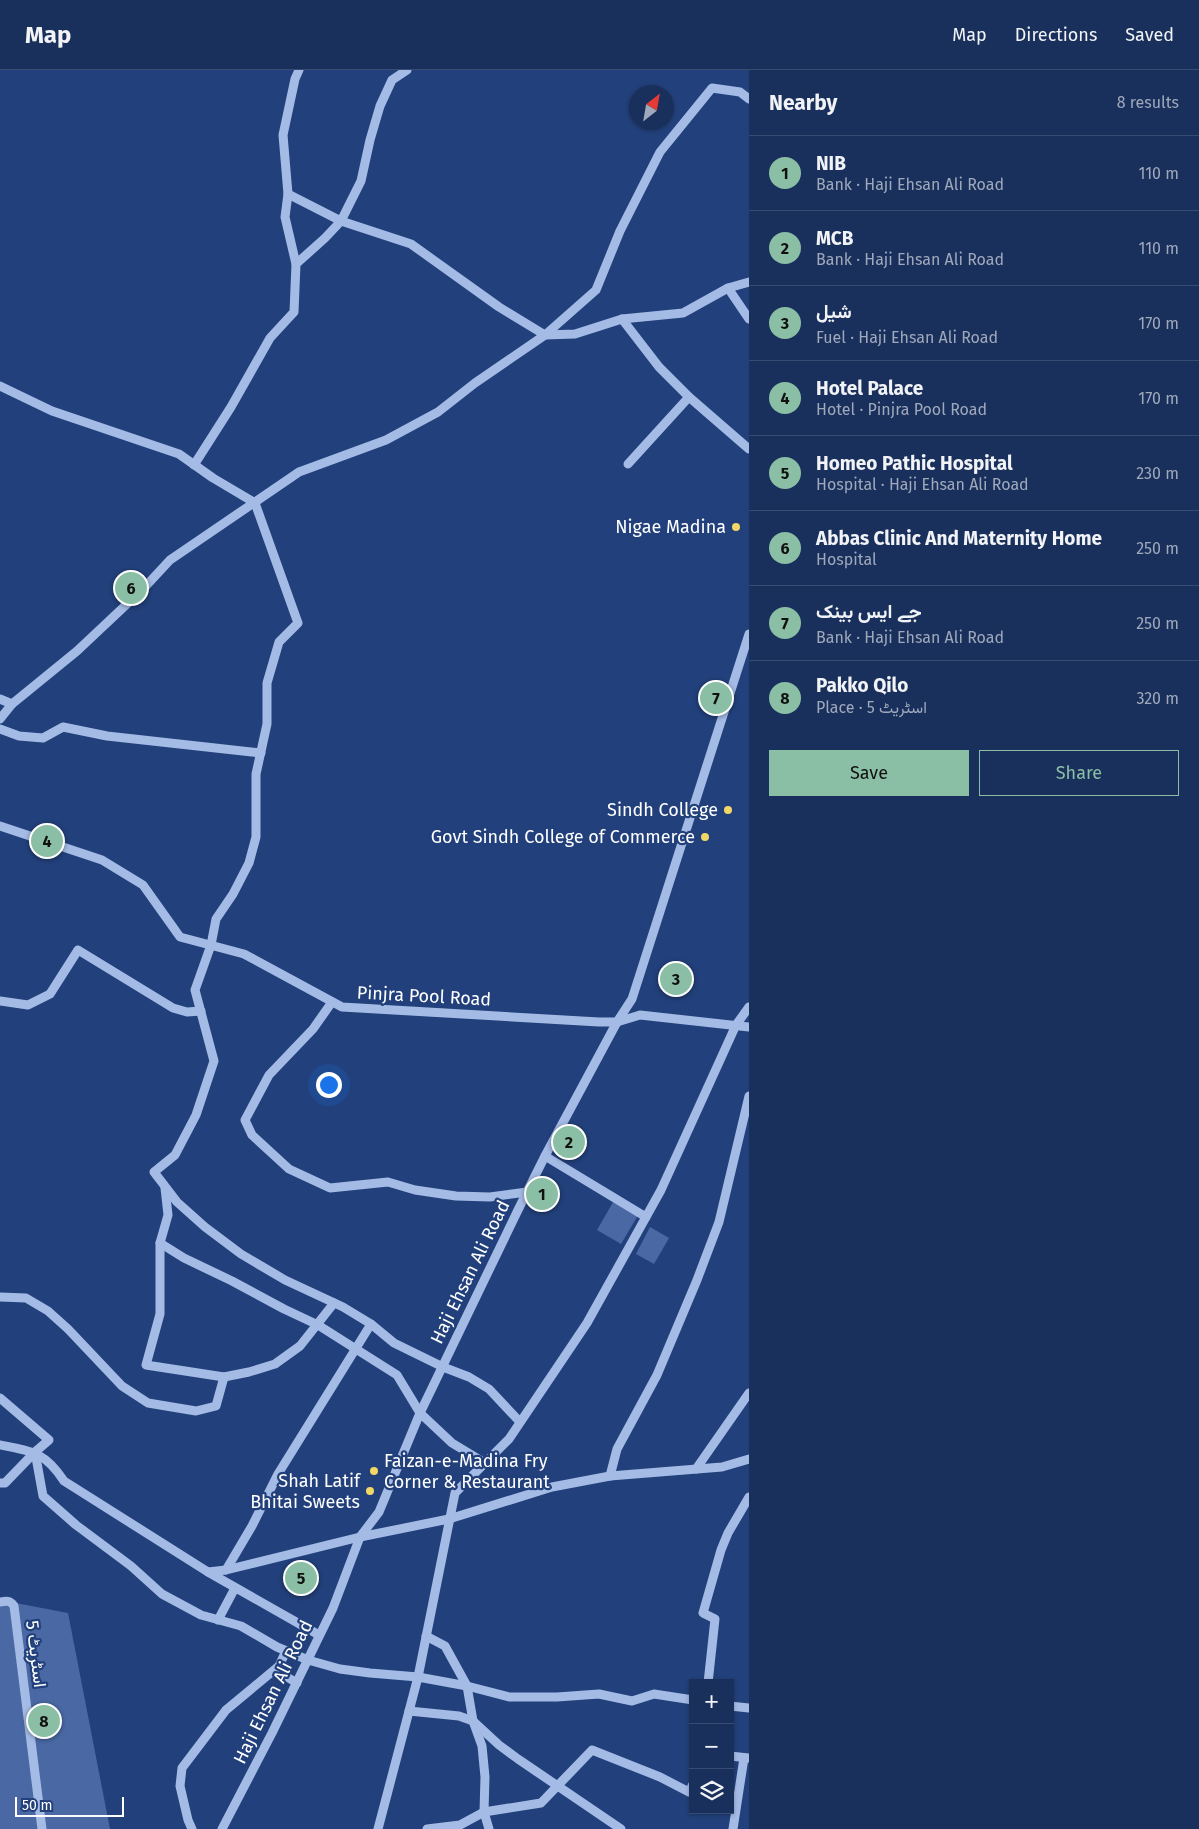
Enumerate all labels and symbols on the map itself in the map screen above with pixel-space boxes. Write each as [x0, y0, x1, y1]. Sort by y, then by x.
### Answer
north arrow [629, 85, 674, 130]
place label: Nigae Madina [615, 516, 726, 538]
marker: Nigae Madina [730, 521, 742, 533]
pin: 6 [115, 569, 147, 607]
pin: 7 [700, 679, 732, 717]
place label: Sindh College [607, 799, 718, 821]
marker: Sindh College [722, 804, 734, 816]
pin: 4 [31, 822, 63, 860]
place label: Govt Sindh College of Commerce [431, 826, 695, 848]
marker: Govt Sindh College of Commerce [699, 831, 711, 843]
pin: 3 [660, 960, 692, 998]
street label: Pinjra Pool Road [356, 981, 492, 1011]
your location [316, 1072, 342, 1098]
pin: 2 [553, 1123, 585, 1161]
pin: 1 [526, 1175, 558, 1213]
street label: Haji Ehsan Ali Road [426, 1197, 514, 1347]
place label: Faizan-e-Madina Fry Corner & Restaurant [384, 1450, 550, 1493]
marker: Faizan-e-Madina Fry Corner & Restaurant [368, 1465, 380, 1477]
place label: Shah Latif Bhitai Sweets [250, 1470, 362, 1513]
marker: Shah Latif Bhitai Sweets [364, 1485, 376, 1497]
pin: 5 [285, 1559, 317, 1597]
street label: Haji Ehsan Ali Road [229, 1617, 317, 1767]
street label: اسٹریٹ 5 [21, 1619, 51, 1689]
pin: 8 [28, 1702, 60, 1740]
scale bar [15, 1794, 124, 1817]

